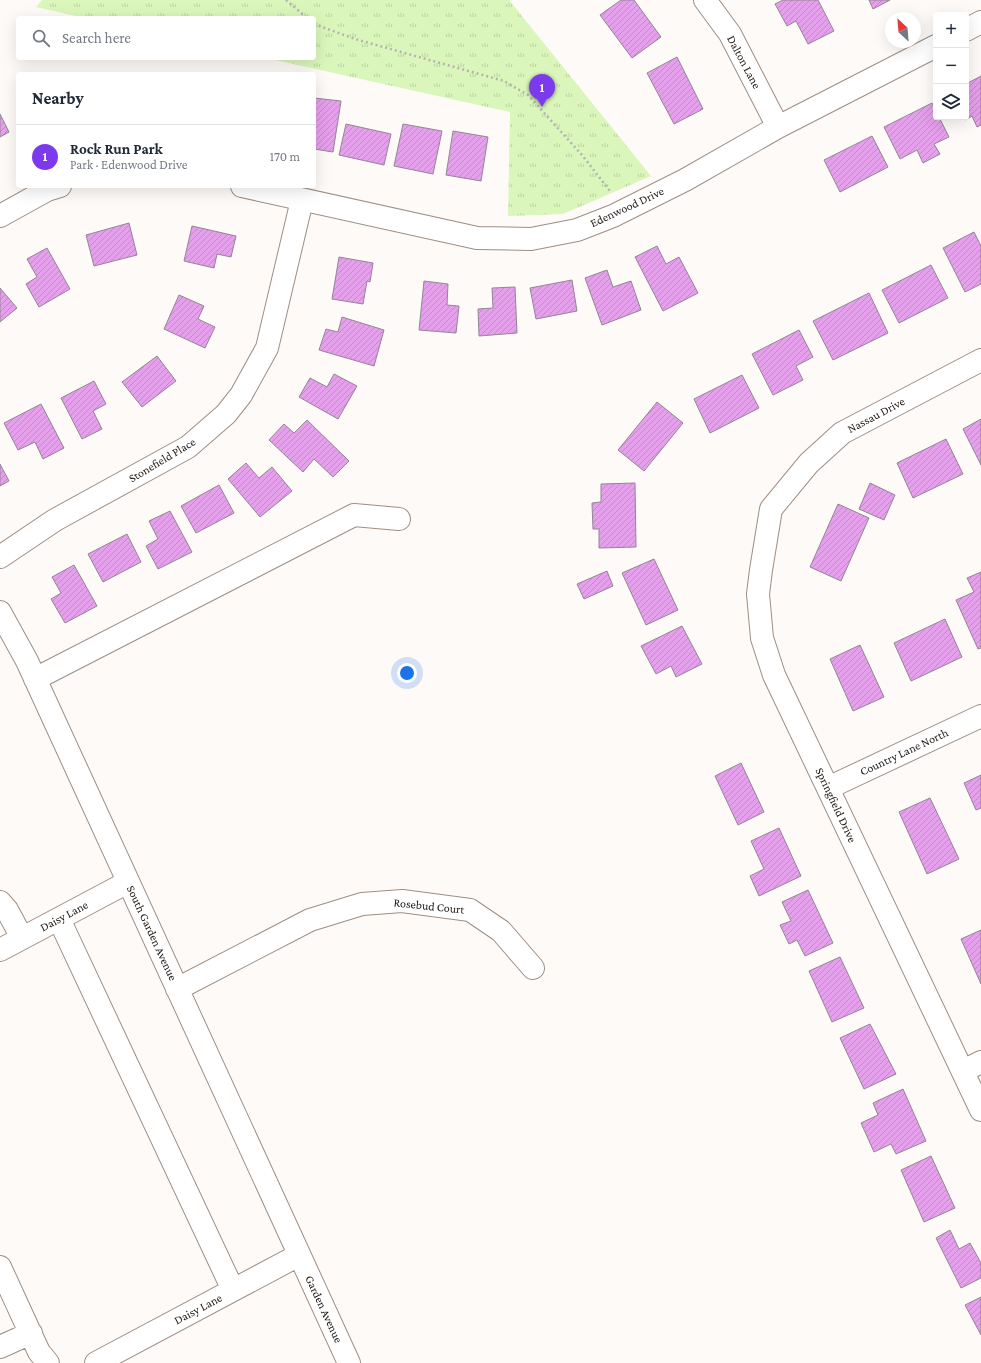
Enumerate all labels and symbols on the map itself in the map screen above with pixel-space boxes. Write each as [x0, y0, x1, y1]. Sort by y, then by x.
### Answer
north arrow [885, 12, 921, 48]
street label: Dalton Lane [724, 33, 764, 91]
pin: 1 [529, 74, 555, 107]
street label: Edenwood Drive [588, 184, 666, 230]
street label: Nassau Drive [845, 394, 907, 436]
street label: Stonefield Place [126, 435, 198, 485]
your location [397, 663, 417, 683]
street label: Country Lane North [858, 725, 951, 779]
street label: Springfield Drive [813, 765, 859, 845]
street label: South Garden Avenue [124, 883, 180, 983]
street label: Rosebud Court [393, 895, 466, 917]
street label: Daisy Lane [38, 898, 90, 934]
street label: Garden Avenue [302, 1273, 346, 1345]
street label: Daisy Lane [172, 1291, 224, 1327]

